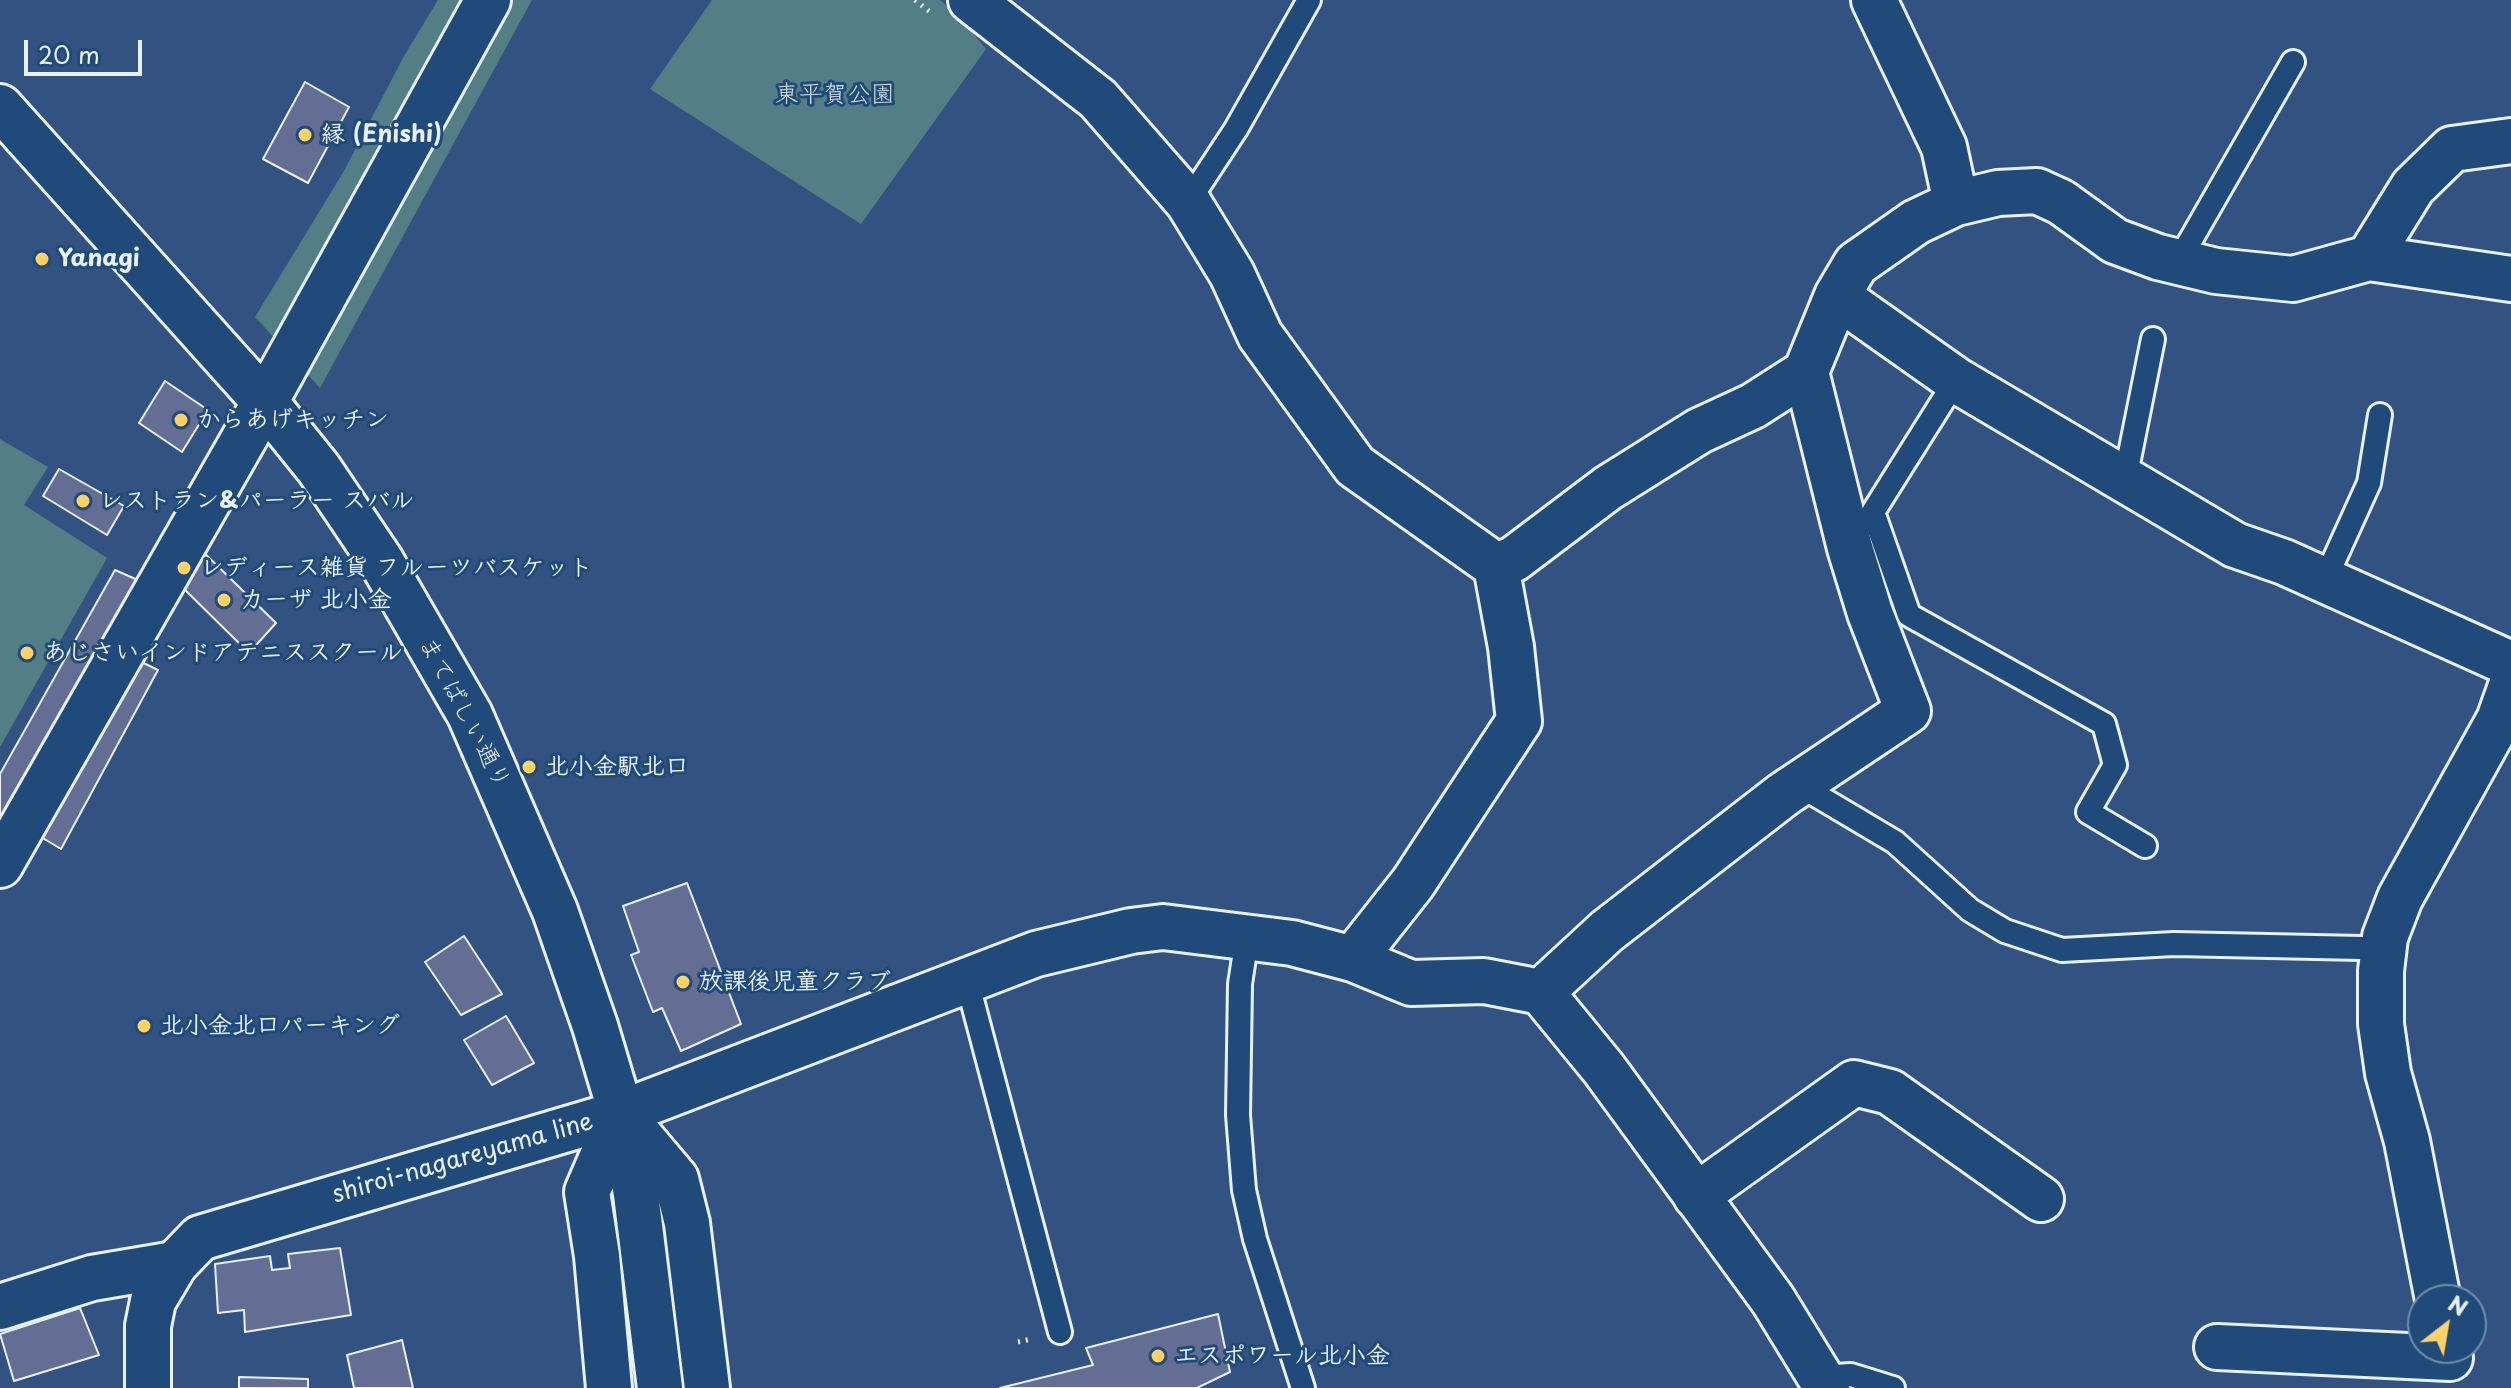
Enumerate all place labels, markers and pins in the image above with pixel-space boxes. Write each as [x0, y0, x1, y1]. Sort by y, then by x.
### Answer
place label: 縁 (Enishi) [321, 121, 442, 149]
marker: 縁 (Enishi) [296, 126, 314, 144]
place label: Yanagi [58, 245, 140, 273]
marker: Yanagi [33, 250, 51, 268]
place label: からあげキッチン [197, 406, 389, 434]
marker: からあげキッチン [172, 411, 190, 429]
place label: レストラン&パーラー スバル [99, 487, 414, 515]
marker: レストラン&パーラー スバル [74, 492, 92, 510]
place label: レディース雑貨 フルーツバスケット [200, 554, 593, 582]
marker: レディース雑貨 フルーツバスケット [175, 559, 193, 577]
place label: カーザ 北小金 [240, 586, 392, 614]
marker: カーザ 北小金 [215, 591, 233, 609]
place label: あじさいインドアテニススクール [43, 639, 403, 667]
marker: あじさいインドアテニススクール [18, 644, 36, 662]
place label: 北小金駅北口 [545, 753, 689, 781]
marker: 北小金駅北口 [520, 758, 538, 776]
place label: 放課後児童クラブ [699, 968, 891, 996]
marker: 放課後児童クラブ [674, 973, 692, 991]
place label: 北小金北口パーキング [160, 1012, 400, 1040]
marker: 北小金北口パーキング [135, 1017, 153, 1035]
place label: エスポワール北小金 [1174, 1342, 1390, 1370]
marker: エスポワール北小金 [1149, 1347, 1167, 1365]

